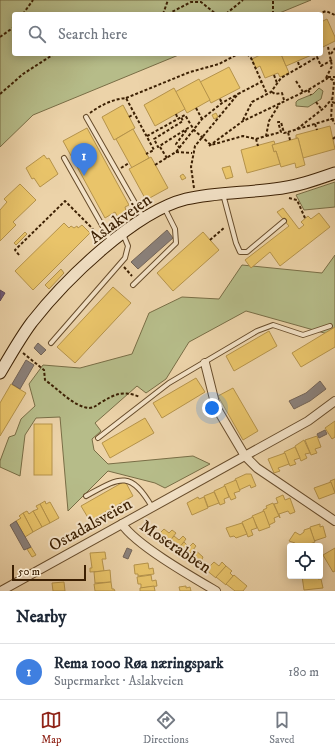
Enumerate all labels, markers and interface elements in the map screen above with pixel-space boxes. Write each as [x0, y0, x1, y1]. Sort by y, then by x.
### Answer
search box [12, 12, 323, 56]
icon: search [26, 23, 48, 45]
text: Search here [58, 25, 127, 44]
pin: 1 [71, 143, 97, 176]
street label: Aslakveien [85, 189, 156, 249]
your location [202, 398, 222, 418]
street label: Ostadalsveien [45, 493, 136, 557]
street label: Moserabben [135, 515, 216, 579]
map controls [287, 543, 323, 579]
button: locate [287, 543, 323, 579]
scale bar [12, 563, 86, 582]
text: 50 m [18, 565, 40, 579]
text: Nearby [16, 606, 66, 628]
text: Rema 1000 Røa næringspark [54, 654, 224, 673]
text: 1 [27, 664, 31, 680]
text: 180 m [288, 664, 319, 680]
text: Supermarket · Aslakveien [54, 673, 184, 689]
tab: Map [40, 709, 62, 747]
tab: Directions [143, 709, 189, 747]
tab: Saved [269, 709, 295, 747]

